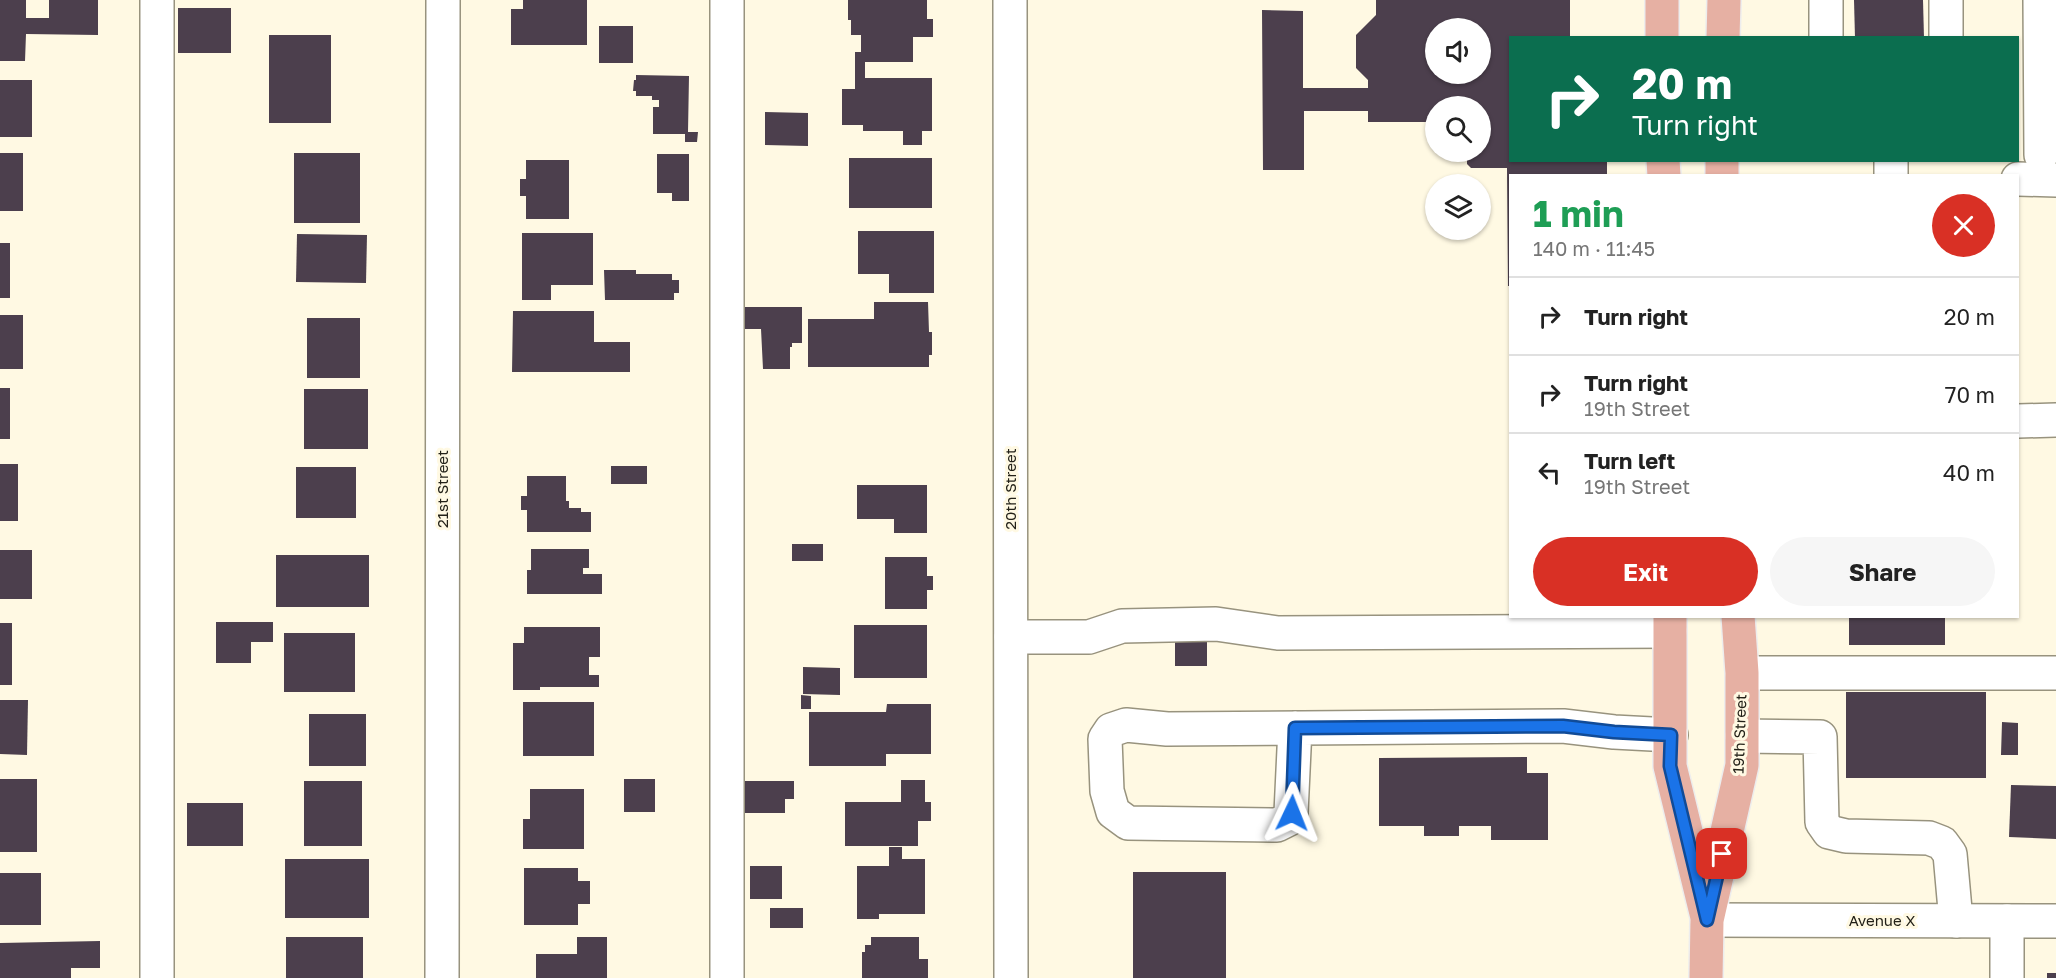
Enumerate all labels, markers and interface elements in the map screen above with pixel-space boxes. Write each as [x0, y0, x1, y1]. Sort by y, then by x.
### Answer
map controls [1425, 18, 1491, 240]
button: sound [1425, 18, 1491, 84]
text: 20 m [1632, 58, 1732, 108]
icon: right [1533, 60, 1611, 138]
button: search [1425, 96, 1491, 162]
text: Turn right [1632, 109, 1758, 141]
button: layers [1425, 174, 1491, 240]
text: 1 min [1533, 192, 1624, 235]
button: close [1932, 194, 1995, 257]
text: 140 m · 11:45 [1533, 236, 1655, 260]
icon: right [1533, 300, 1566, 333]
text: Turn right [1584, 303, 1688, 330]
text: 20 m [1944, 303, 1995, 330]
text: Turn right [1584, 369, 1688, 396]
icon: right [1533, 378, 1566, 411]
text: 70 m [1945, 381, 1995, 408]
text: 19th Street [1584, 396, 1690, 420]
text: Turn left [1584, 447, 1675, 474]
street label: 20th Street [1001, 448, 1019, 530]
street label: 21st Street [433, 450, 451, 528]
icon: left [1533, 456, 1566, 489]
text: 40 m [1943, 459, 1995, 486]
text: 19th Street [1584, 474, 1690, 498]
button: Exit [1533, 537, 1758, 606]
button: Share [1770, 537, 1995, 606]
street label: 19th Street [1729, 694, 1749, 774]
position arrow [1260, 781, 1324, 845]
pin [1696, 828, 1747, 879]
icon: arrive [1705, 837, 1738, 870]
street label: Avenue X [1849, 911, 1915, 929]

